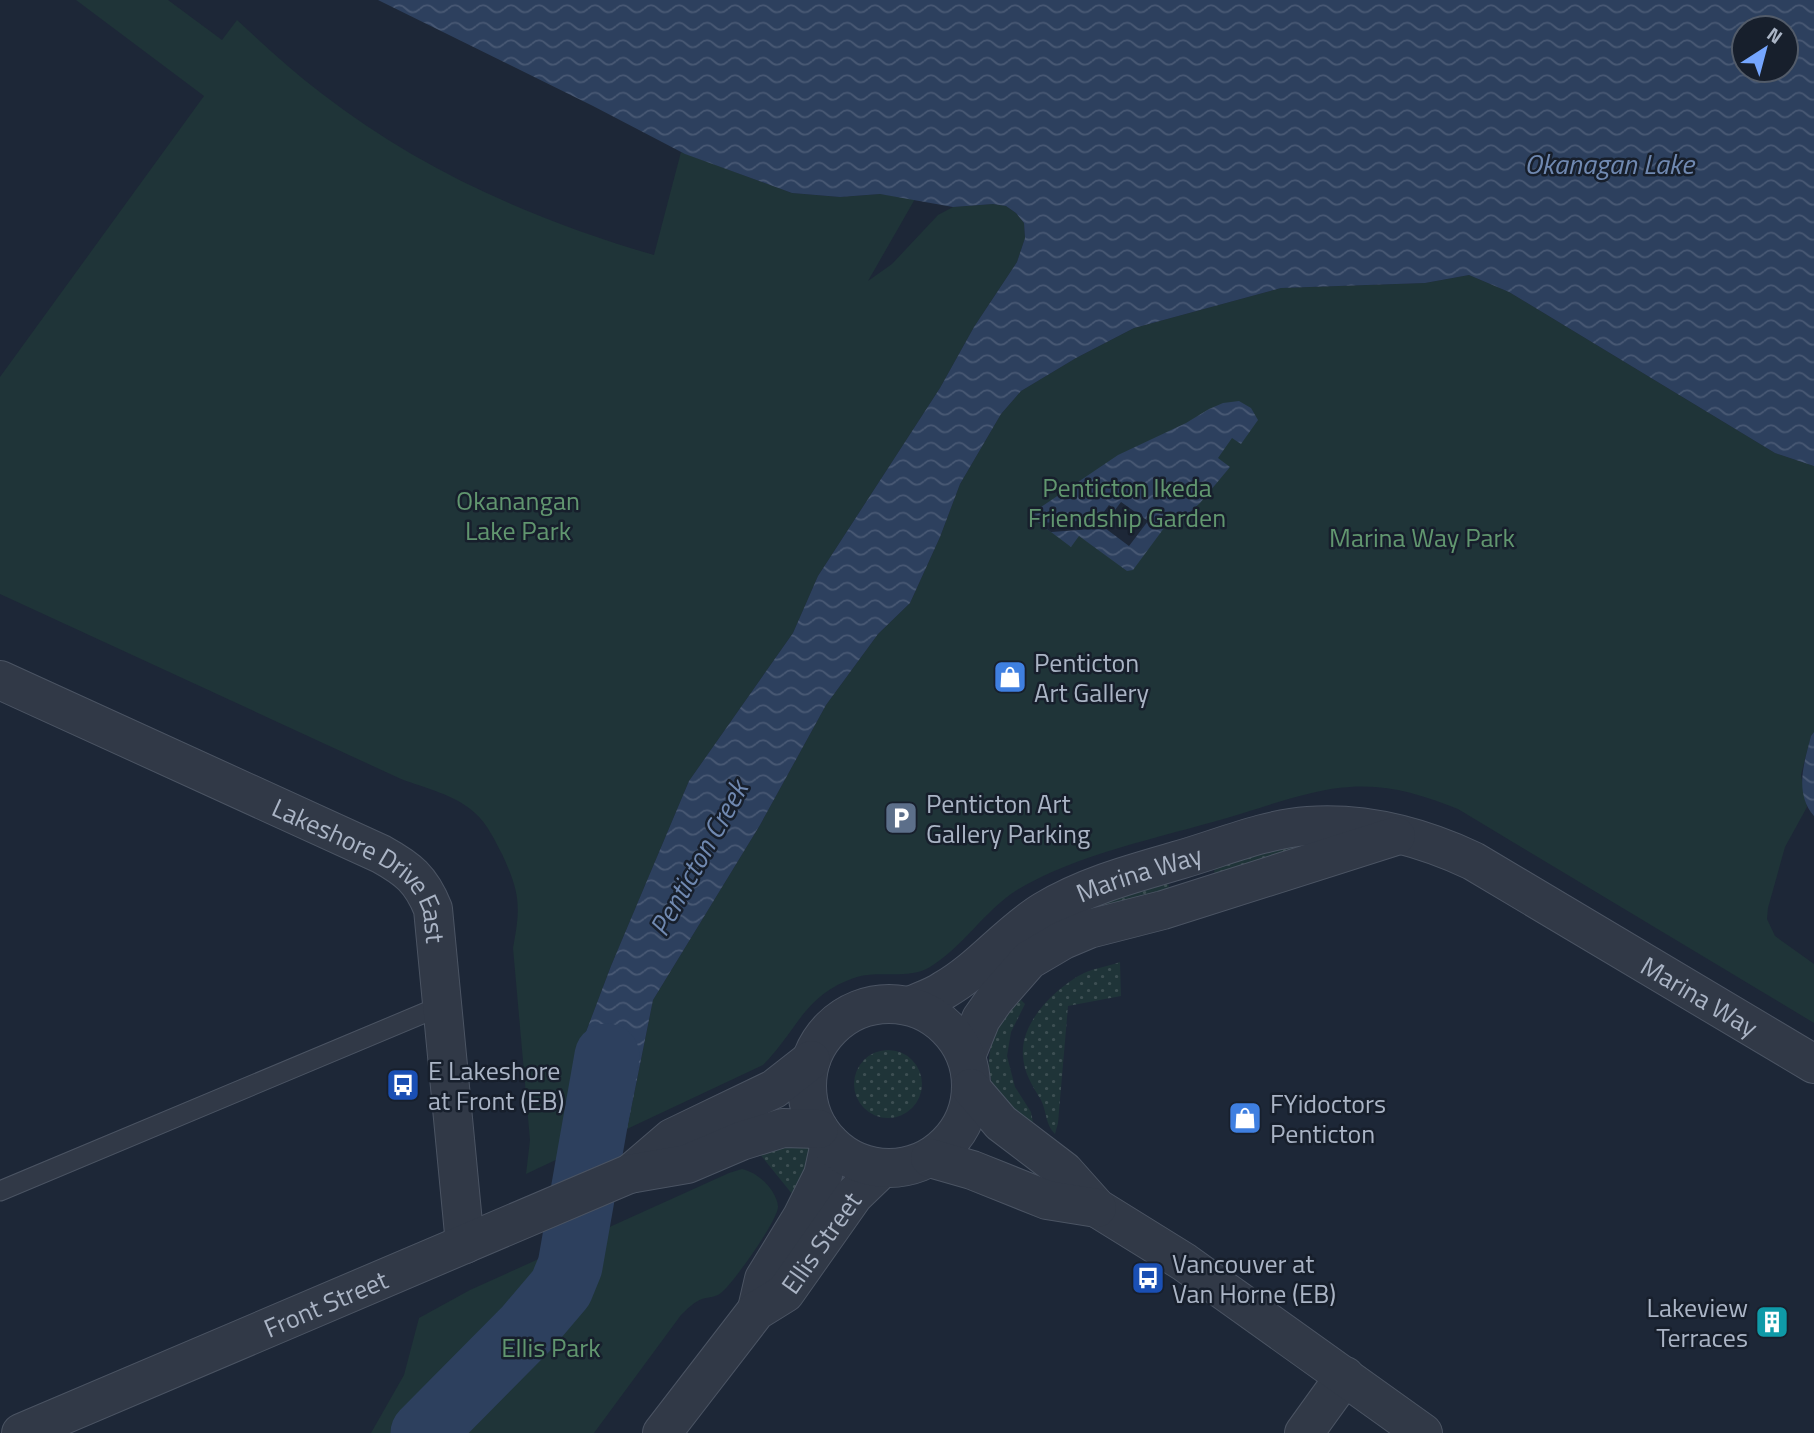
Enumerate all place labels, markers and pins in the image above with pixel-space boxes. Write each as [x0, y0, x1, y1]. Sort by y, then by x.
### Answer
place label: Penticton Art Gallery [1034, 643, 1149, 712]
shop icon: Penticton Art Gallery [991, 658, 1029, 696]
place label: Penticton Art Gallery Parking [926, 784, 1090, 853]
parking icon: Penticton Art Gallery Parking [882, 799, 920, 837]
place label: E Lakeshore at Front (EB) [428, 1051, 564, 1120]
bus stop icon: E Lakeshore at Front (EB) [384, 1066, 422, 1104]
place label: FYidoctors Penticton [1270, 1084, 1386, 1153]
shop icon: FYidoctors Penticton [1226, 1099, 1264, 1137]
place label: Vancouver at Van Horne (EB) [1172, 1244, 1336, 1313]
bus stop icon: Vancouver at Van Horne (EB) [1129, 1259, 1167, 1297]
place label: Lakeview Terraces [1646, 1288, 1748, 1357]
building icon: Lakeview Terraces [1753, 1303, 1791, 1341]

